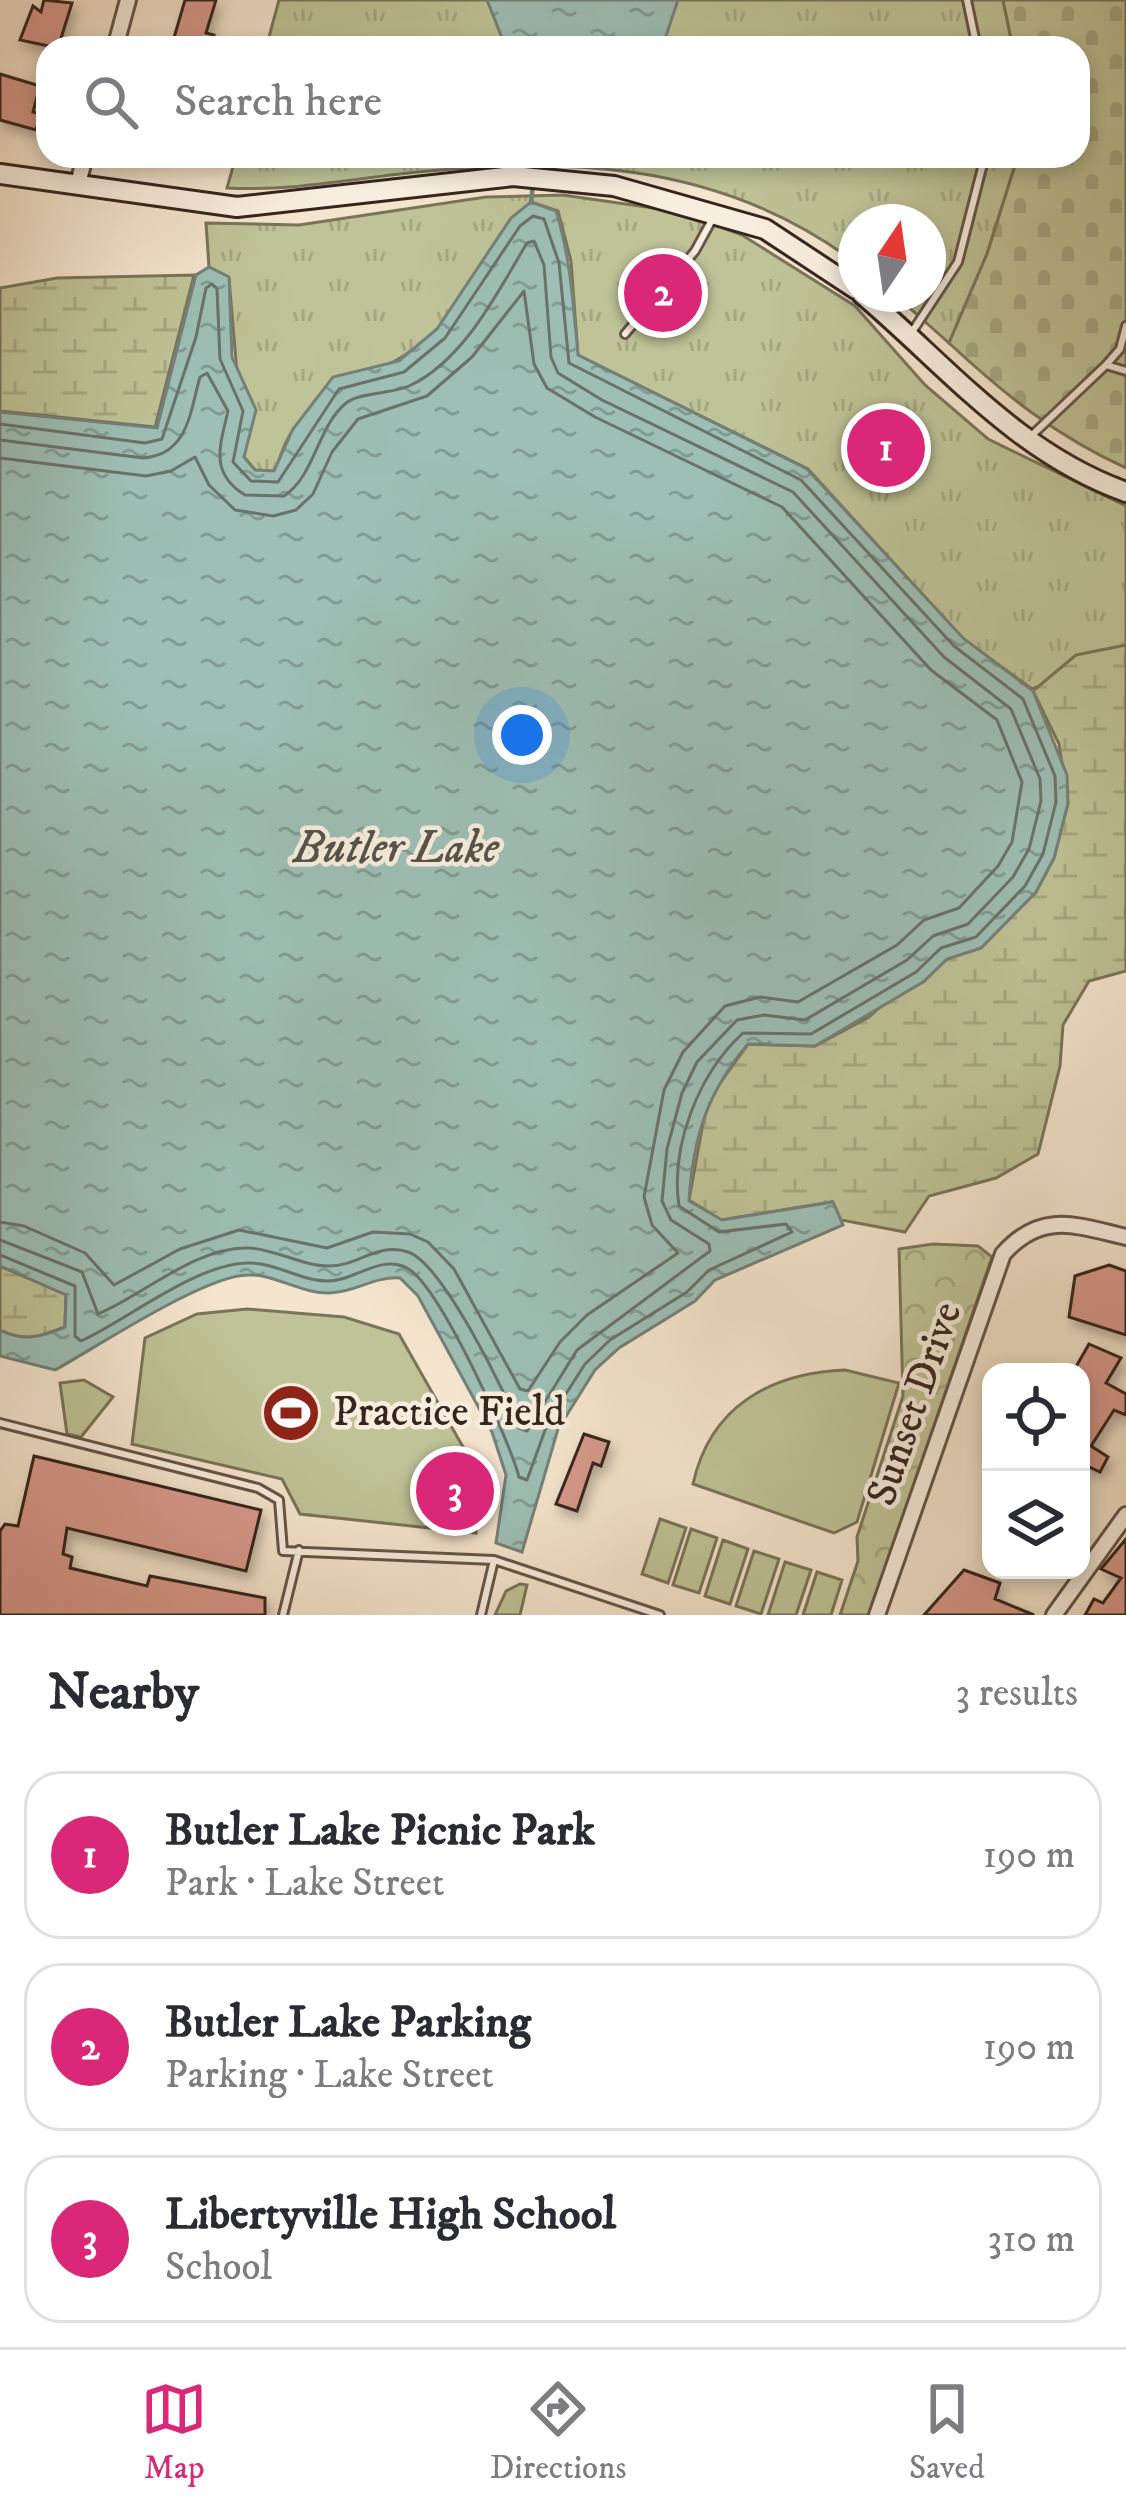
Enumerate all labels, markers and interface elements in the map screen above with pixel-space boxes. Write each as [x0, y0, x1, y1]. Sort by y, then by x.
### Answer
search box [36, 36, 1090, 168]
icon: search [78, 69, 144, 135]
text: Search here [174, 74, 382, 130]
north arrow [838, 204, 946, 312]
pin: 2 [624, 248, 702, 338]
pin: 1 [847, 403, 925, 493]
your location [492, 705, 552, 765]
water label: Butler Lake [291, 821, 500, 877]
street label: Sunset Drive [856, 1295, 974, 1513]
map controls [982, 1363, 1090, 1579]
button: locate [982, 1363, 1090, 1471]
sports icon: Practice Field [260, 1382, 322, 1444]
place label: Practice Field [333, 1387, 565, 1439]
pin: 3 [416, 1446, 494, 1536]
button: layers [982, 1471, 1090, 1579]
text: Nearby [48, 1661, 199, 1725]
text: 3 results [955, 1669, 1078, 1718]
text: Butler Lake Picnic Park [165, 1803, 595, 1859]
text: 1 [83, 1831, 97, 1880]
text: 190 m [983, 1831, 1075, 1880]
text: Park · Lake Street [165, 1859, 444, 1908]
text: Butler Lake Parking [165, 1995, 531, 2051]
text: 2 [80, 2023, 100, 2072]
text: 190 m [983, 2023, 1075, 2072]
text: Parking · Lake Street [165, 2051, 494, 2100]
text: Libertyville High School [165, 2187, 616, 2243]
text: 3 [83, 2215, 97, 2264]
text: 310 m [988, 2215, 1075, 2264]
text: School [165, 2243, 272, 2292]
tab: Map [141, 2376, 207, 2489]
tab: Directions [490, 2376, 626, 2489]
tab: Saved [909, 2376, 985, 2489]

